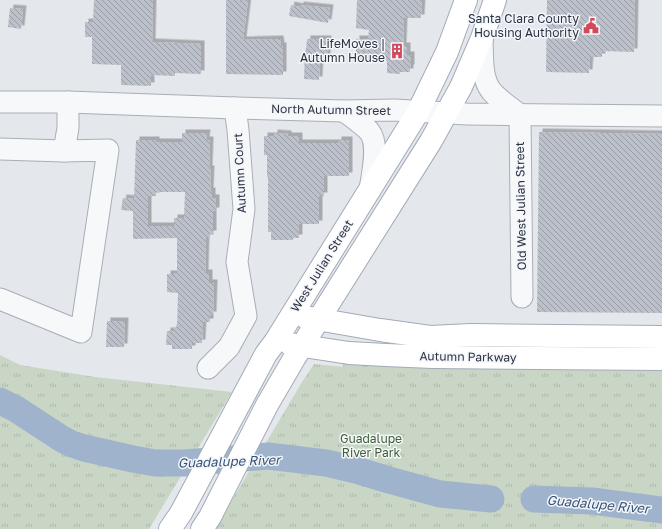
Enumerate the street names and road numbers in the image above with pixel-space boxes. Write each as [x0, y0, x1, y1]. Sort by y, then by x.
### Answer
street label: North Autumn Street [271, 101, 391, 118]
street label: Autumn Court [230, 132, 249, 214]
street label: Old West Julian Street [512, 141, 529, 271]
street label: West Julian Street [287, 217, 356, 315]
street label: Autumn Parkway [419, 348, 517, 365]

